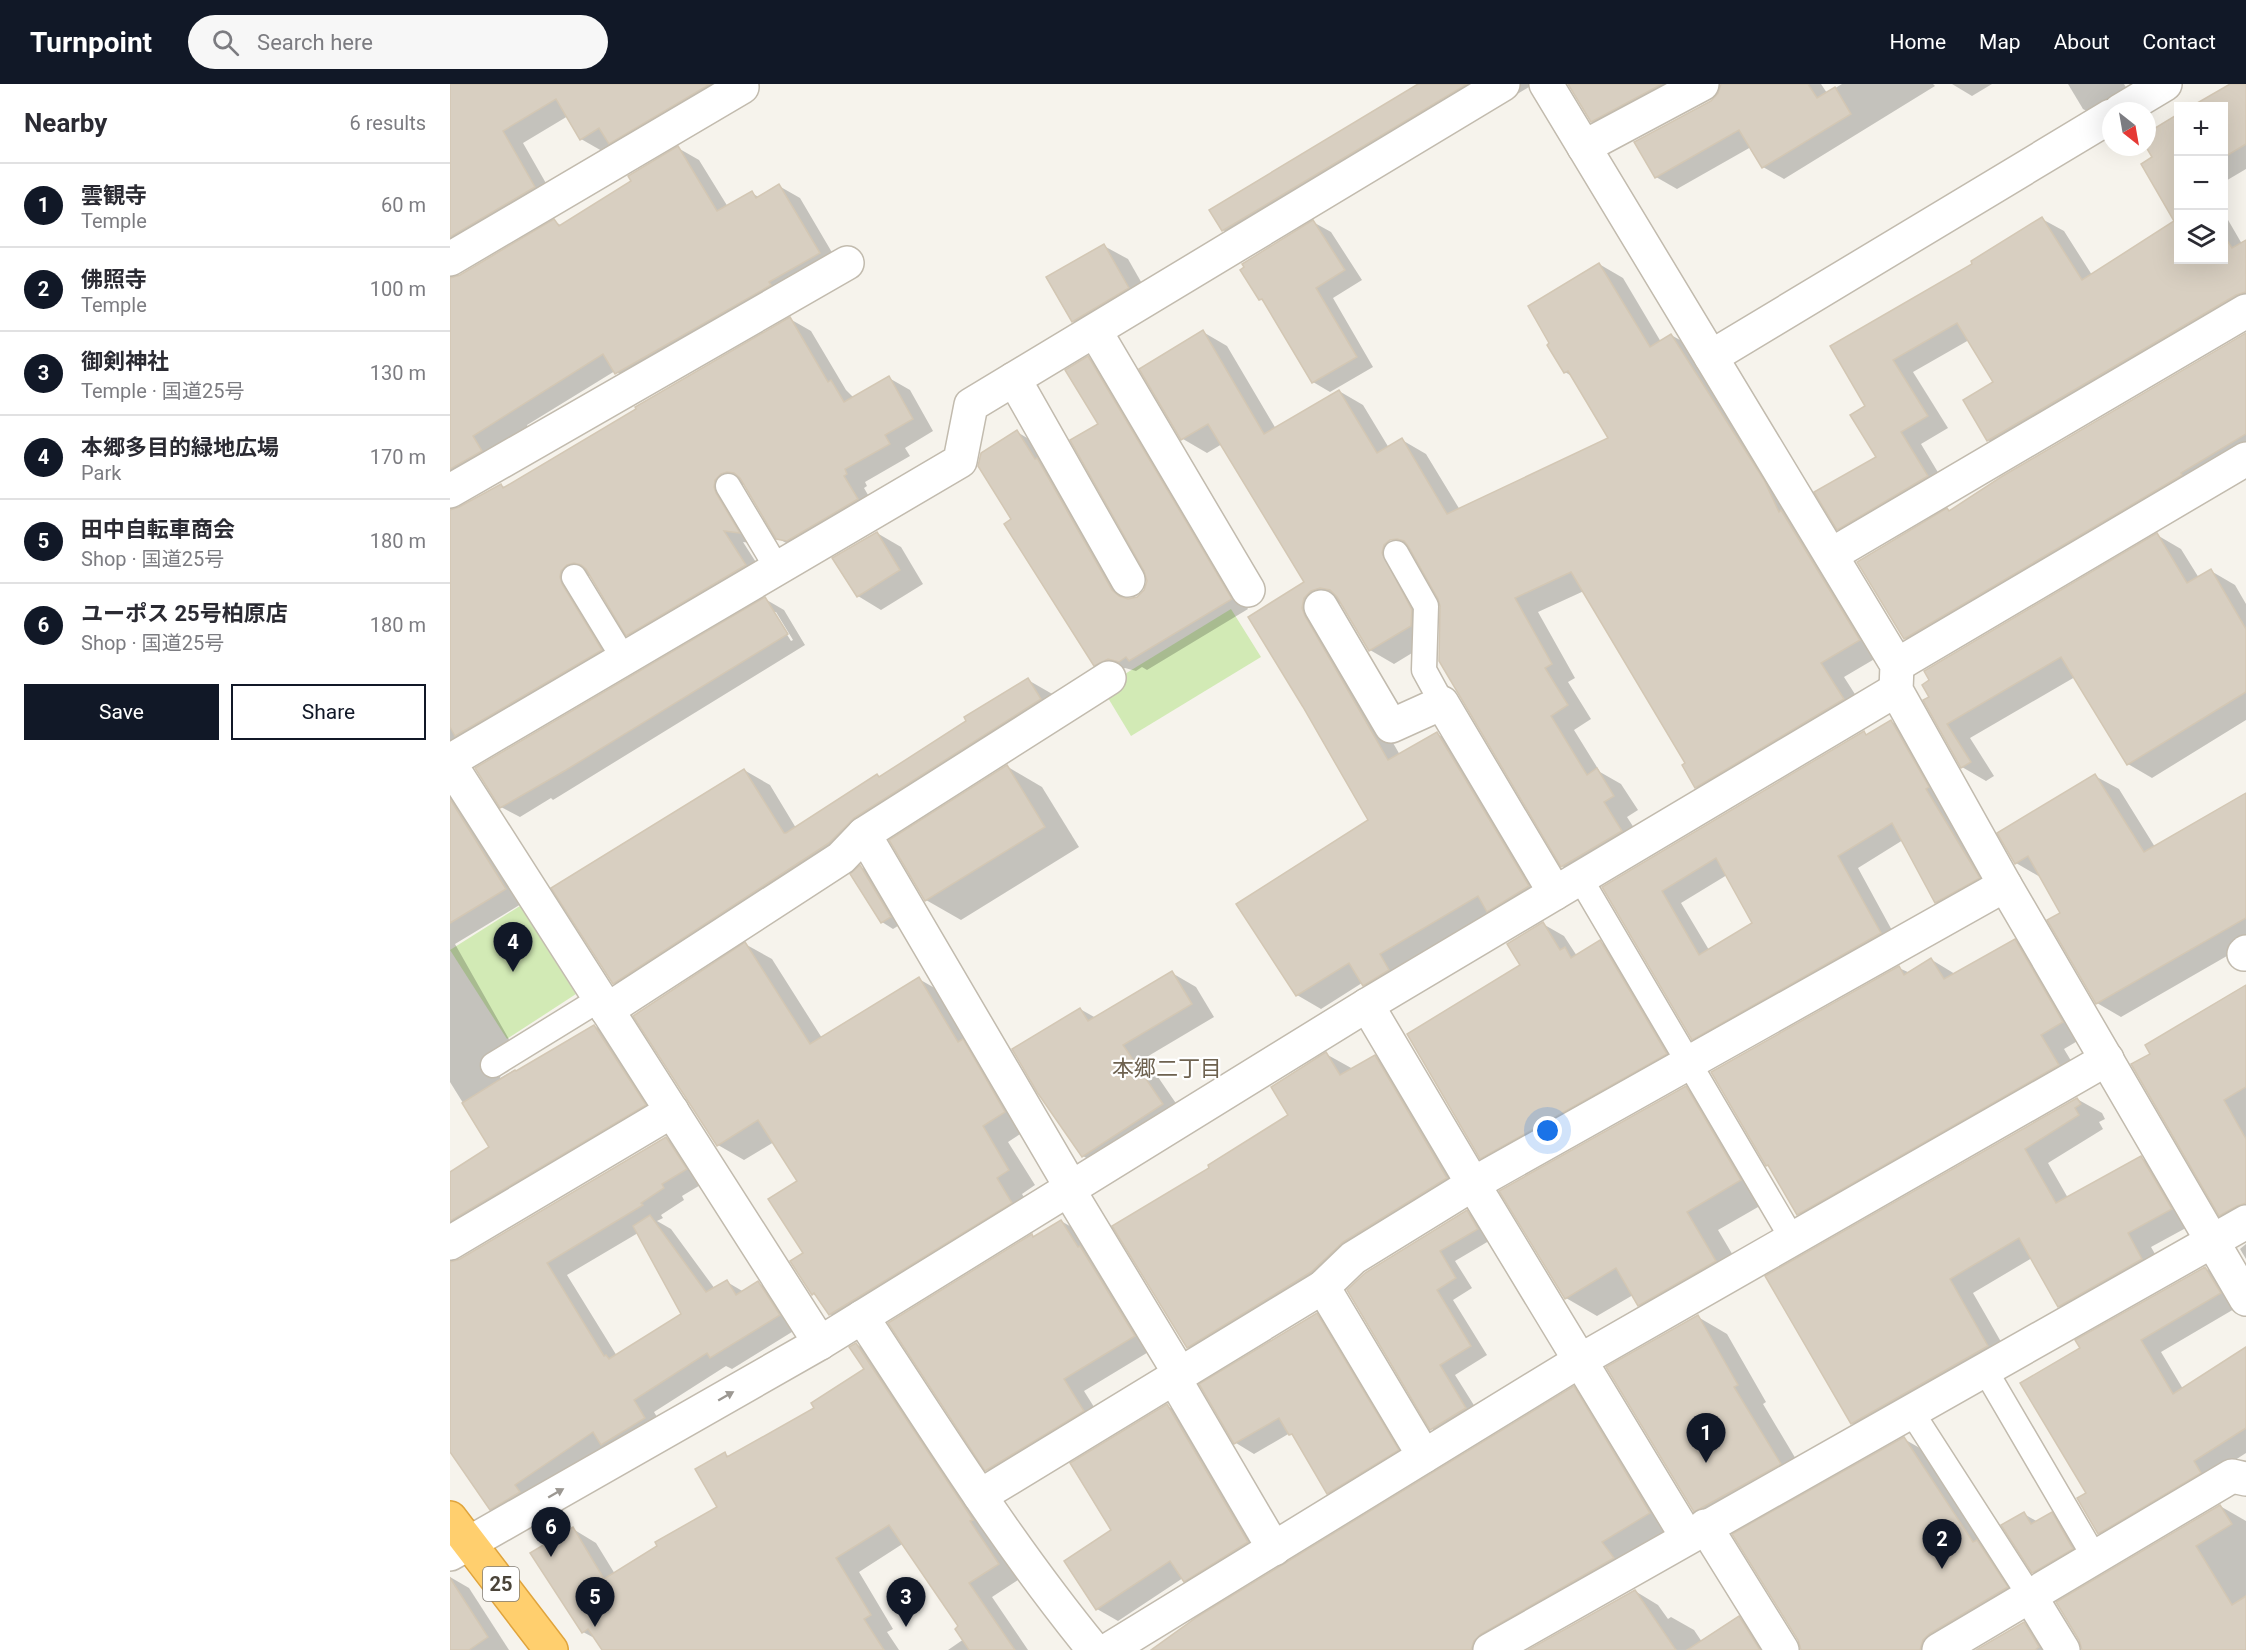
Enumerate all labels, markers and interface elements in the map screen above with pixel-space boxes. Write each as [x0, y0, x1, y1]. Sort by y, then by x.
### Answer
search box [188, 15, 608, 69]
text: Turnpoint [30, 26, 152, 59]
icon: search [209, 26, 242, 59]
text: Search here [257, 30, 373, 55]
text: Home [1890, 30, 1946, 54]
text: Map [1979, 30, 2021, 54]
text: About [2054, 30, 2110, 54]
text: Contact [2143, 30, 2216, 54]
north arrow [2102, 102, 2156, 156]
map controls [2174, 102, 2228, 264]
button: + [2174, 102, 2228, 156]
text: Nearby [24, 108, 107, 138]
text: 6 results [350, 111, 426, 135]
button: − [2174, 156, 2228, 210]
text: 雲観寺 [81, 183, 147, 208]
text: 1 [38, 193, 49, 217]
text: 60 m [381, 193, 426, 217]
text: Temple [81, 209, 147, 233]
button: layers [2174, 210, 2228, 264]
text: 佛照寺 [81, 267, 147, 292]
text: 2 [38, 277, 49, 301]
text: 100 m [370, 277, 426, 301]
text: Temple [81, 293, 147, 317]
text: 御剣神社 [81, 349, 169, 374]
text: 3 [38, 361, 49, 385]
text: 130 m [370, 361, 426, 385]
text: Temple · 国道25号 [81, 379, 244, 403]
text: 本郷多目的緑地広場 [81, 435, 279, 460]
text: 4 [38, 445, 49, 469]
text: 170 m [370, 445, 426, 469]
text: Park [81, 461, 121, 485]
text: 田中自転車商会 [81, 517, 235, 542]
text: 5 [38, 529, 49, 553]
text: 180 m [370, 529, 426, 553]
text: Shop · 国道25号 [81, 547, 224, 571]
text: ユーポス 25号柏原店 [81, 601, 288, 626]
text: 6 [38, 613, 49, 637]
text: 180 m [370, 613, 426, 637]
text: Shop · 国道25号 [81, 631, 224, 655]
button: Save [24, 684, 219, 740]
button: Share [231, 684, 426, 740]
pin: 4 [494, 922, 532, 972]
district label: 本郷二丁目 [1112, 1056, 1222, 1081]
your location [1533, 1116, 1562, 1145]
one-way arrow [718, 1391, 734, 1402]
pin: 1 [1686, 1414, 1726, 1463]
one-way arrow [548, 1488, 565, 1498]
pin: 6 [532, 1508, 570, 1557]
pin: 2 [1922, 1520, 1962, 1569]
road number: 25 [483, 1567, 519, 1601]
pin: 5 [576, 1578, 614, 1627]
pin: 3 [886, 1578, 926, 1627]

